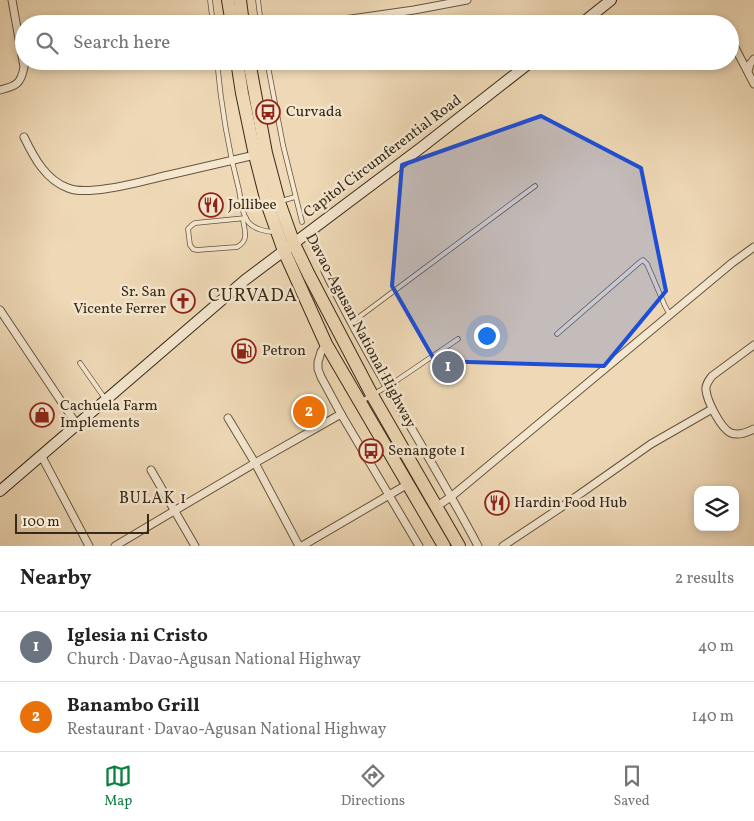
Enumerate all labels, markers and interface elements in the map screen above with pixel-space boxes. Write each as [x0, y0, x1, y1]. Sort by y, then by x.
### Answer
search box [15, 15, 739, 70]
icon: search [33, 29, 61, 57]
text: Search here [73, 30, 170, 56]
street label: Capitol Circumferential Road [300, 91, 466, 223]
bus stop icon: Curvada [255, 99, 281, 125]
place label: Curvada [286, 102, 342, 123]
restaurant icon: Jollibee [198, 192, 224, 218]
place label: Jollibee [228, 195, 277, 216]
street label: Davao-Agusan National Highway [300, 230, 420, 432]
place label: Sr. San Vicente Ferrer [73, 282, 166, 320]
district label: CURVADA [208, 284, 298, 309]
church icon: Sr. San Vicente Ferrer [170, 288, 196, 314]
your location [474, 323, 500, 349]
fuel station icon: Petron [231, 338, 257, 364]
place label: Petron [262, 341, 306, 362]
pin: 1 [432, 348, 464, 386]
pin: 2 [293, 393, 325, 431]
place label: Cachuela Farm Implements [60, 396, 158, 434]
shop icon: Cachuela Farm Implements [29, 402, 55, 428]
bus stop icon: Senangote 1 [358, 438, 384, 464]
place label: Senangote 1 [388, 441, 465, 462]
map controls [694, 486, 739, 531]
button: layers [694, 486, 739, 531]
district label: BULAK 1 [119, 488, 187, 510]
restaurant icon: Hardin Food Hub [484, 490, 510, 516]
place label: Hardin Food Hub [514, 493, 627, 514]
scale bar [15, 511, 149, 534]
text: 100 m [22, 513, 60, 532]
text: Nearby [20, 564, 91, 593]
text: 2 results [675, 568, 734, 590]
text: Iglesia ni Cristo [67, 623, 208, 649]
text: 1 [33, 636, 39, 658]
text: 40 m [698, 636, 734, 658]
text: Church · Davao-Agusan National Highway [67, 649, 361, 671]
text: Banambo Grill [67, 693, 200, 719]
text: 2 [32, 706, 40, 728]
text: 140 m [692, 706, 734, 728]
text: Restaurant · Davao-Agusan National Highway [67, 719, 386, 741]
tab: Map [104, 762, 132, 811]
tab: Directions [341, 762, 405, 811]
tab: Saved [614, 762, 650, 811]

